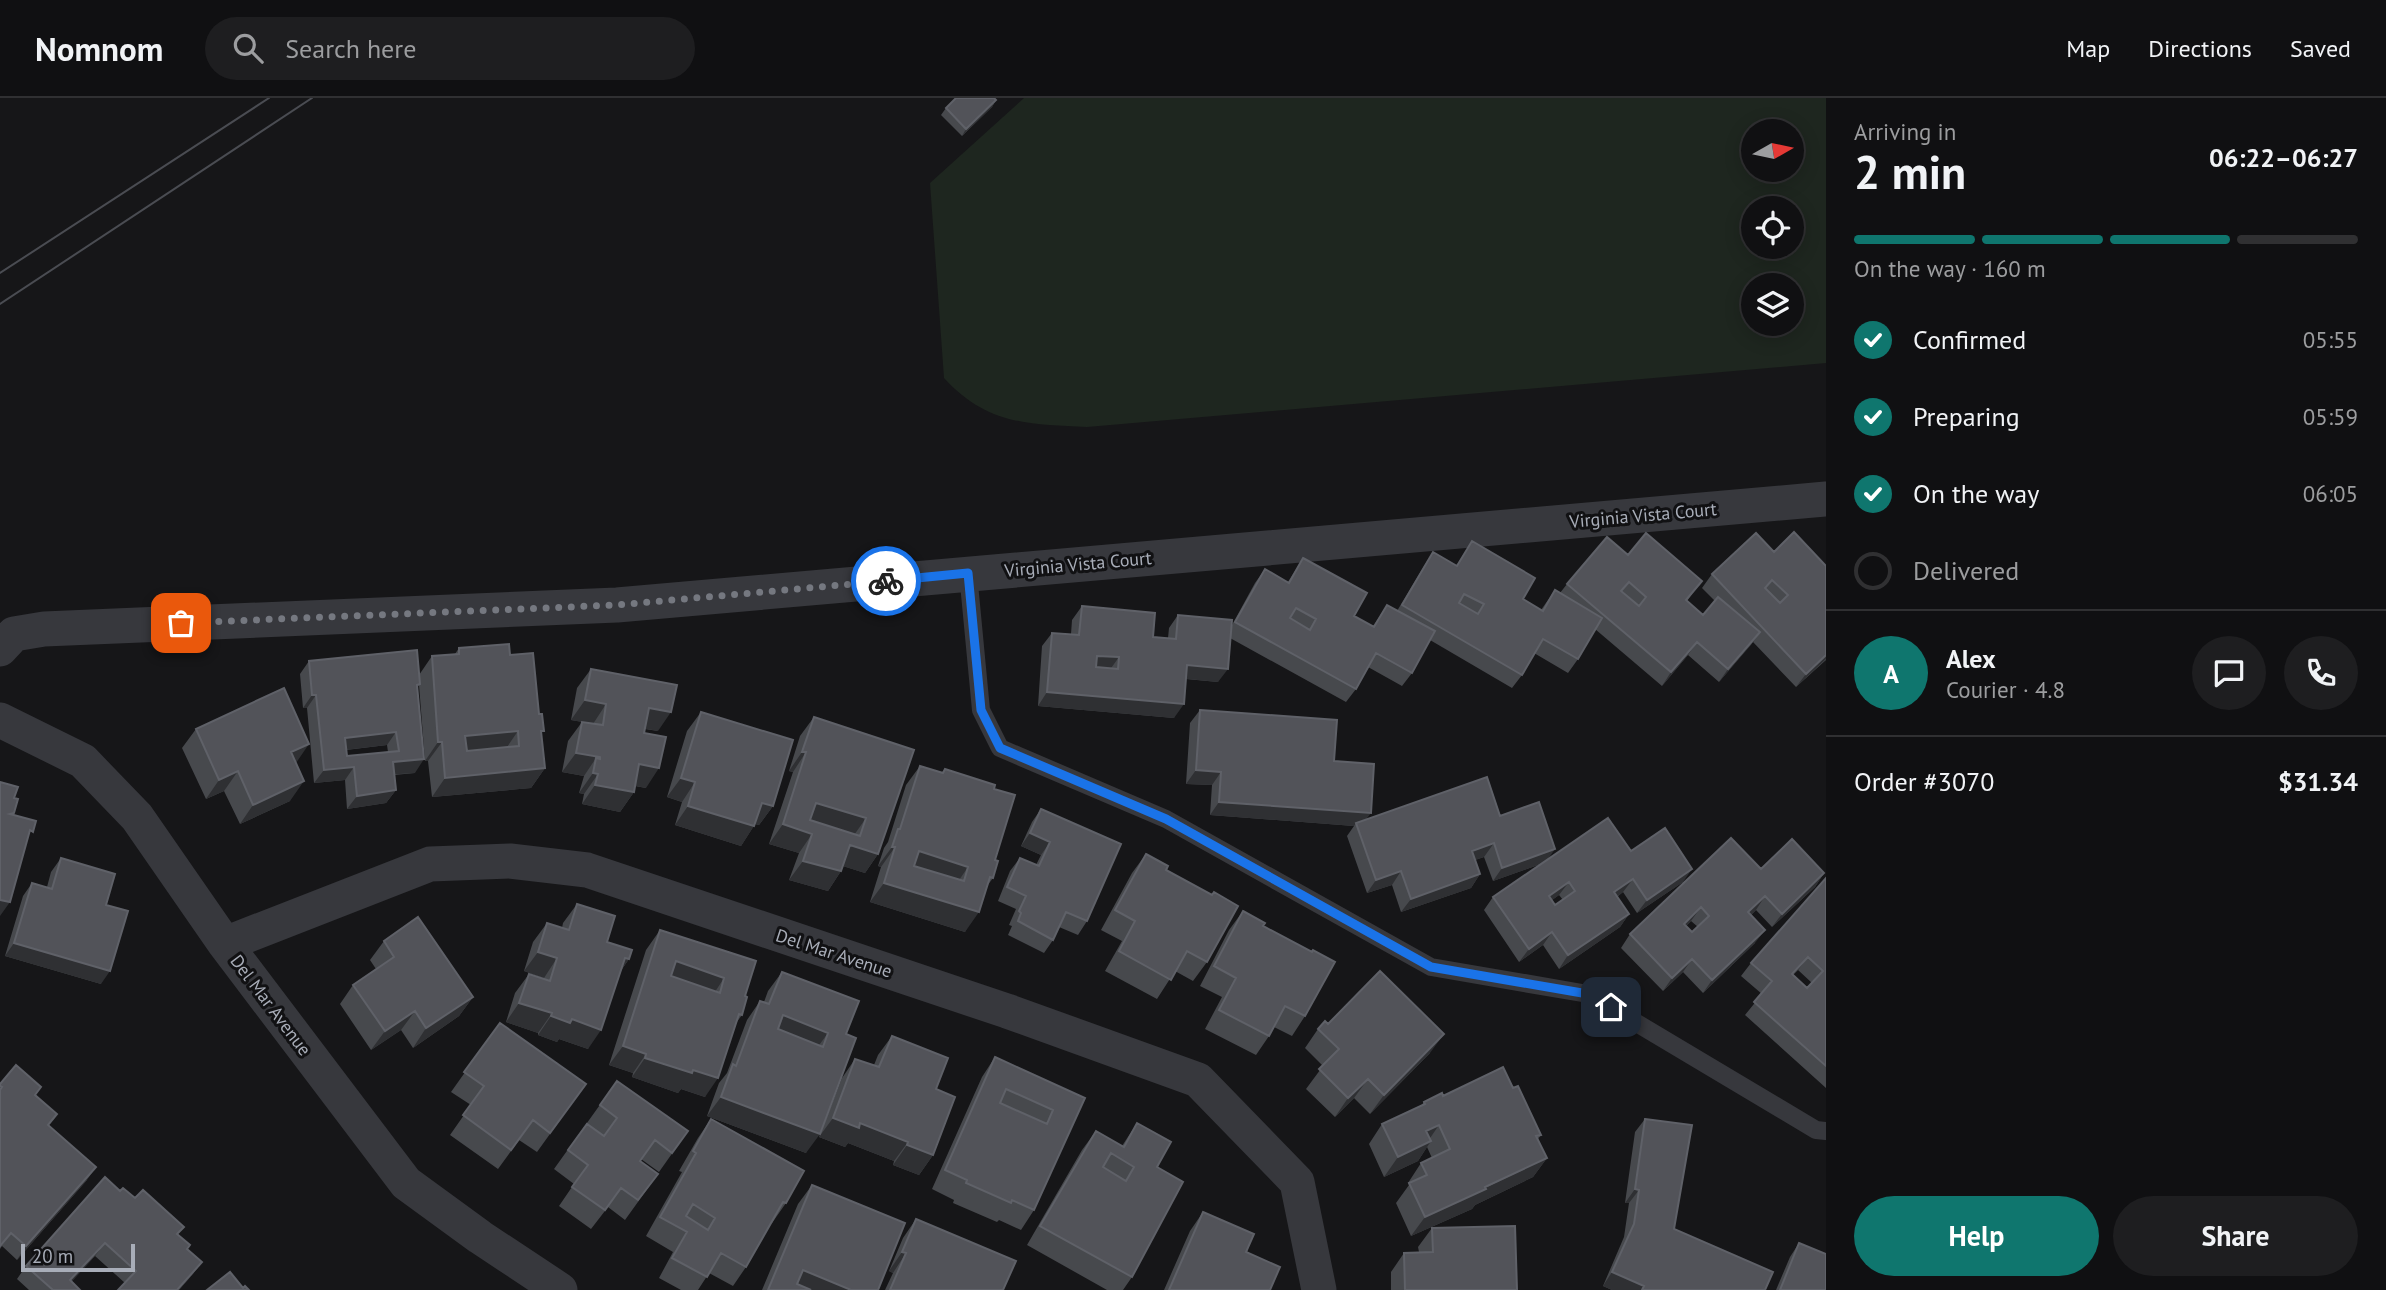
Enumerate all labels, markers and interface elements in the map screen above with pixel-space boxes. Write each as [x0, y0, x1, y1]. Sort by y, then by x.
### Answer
search box [205, 17, 695, 80]
text: Nomnom [35, 27, 163, 70]
icon: search [229, 29, 267, 67]
text: Search here [285, 32, 416, 65]
text: Map [2066, 33, 2110, 64]
text: Directions [2148, 33, 2252, 64]
text: Saved [2290, 33, 2351, 64]
text: Arriving in [1854, 117, 1956, 146]
north arrow [1741, 119, 1804, 182]
map controls [1741, 119, 1804, 336]
text: 06:22–06:27 [2209, 141, 2358, 174]
text: 2 min [1854, 142, 1966, 202]
button: locate [1741, 196, 1804, 259]
text: On the way · 160 m [1854, 254, 2046, 283]
button: layers [1741, 273, 1804, 336]
icon: check [1854, 321, 1892, 359]
text: Confirmed [1913, 323, 2026, 356]
text: 05:55 [2303, 325, 2358, 354]
icon: check [1854, 398, 1892, 436]
text: Preparing [1913, 400, 2020, 433]
text: 05:59 [2303, 402, 2358, 431]
icon: check [1854, 475, 1892, 513]
text: On the way [1913, 477, 2039, 510]
text: 06:05 [2303, 479, 2358, 508]
street label: Virginia Vista Court [1567, 497, 1718, 533]
courier [851, 546, 921, 616]
street label: Virginia Vista Court [1002, 546, 1153, 582]
text: Delivered [1913, 554, 2019, 587]
icon: bike [867, 562, 905, 600]
pin [151, 593, 211, 653]
icon: bag [162, 604, 200, 642]
button: chat [2192, 636, 2266, 710]
button: phone [2284, 636, 2358, 710]
text: Alex [1946, 642, 1996, 675]
text: A [1883, 657, 1899, 690]
text: Courier · 4.8 [1946, 675, 2065, 704]
text: Order #3070 [1854, 765, 1994, 798]
text: $31.34 [2278, 765, 2358, 798]
street label: Del Mar Avenue [773, 923, 895, 983]
street label: Del Mar Avenue [225, 950, 317, 1060]
pin [1581, 977, 1641, 1037]
icon: home [1592, 988, 1630, 1026]
button: Help [1854, 1196, 2099, 1276]
button: Share [2113, 1196, 2358, 1276]
scale bar [21, 1241, 135, 1273]
text: 20 m [32, 1244, 73, 1268]

